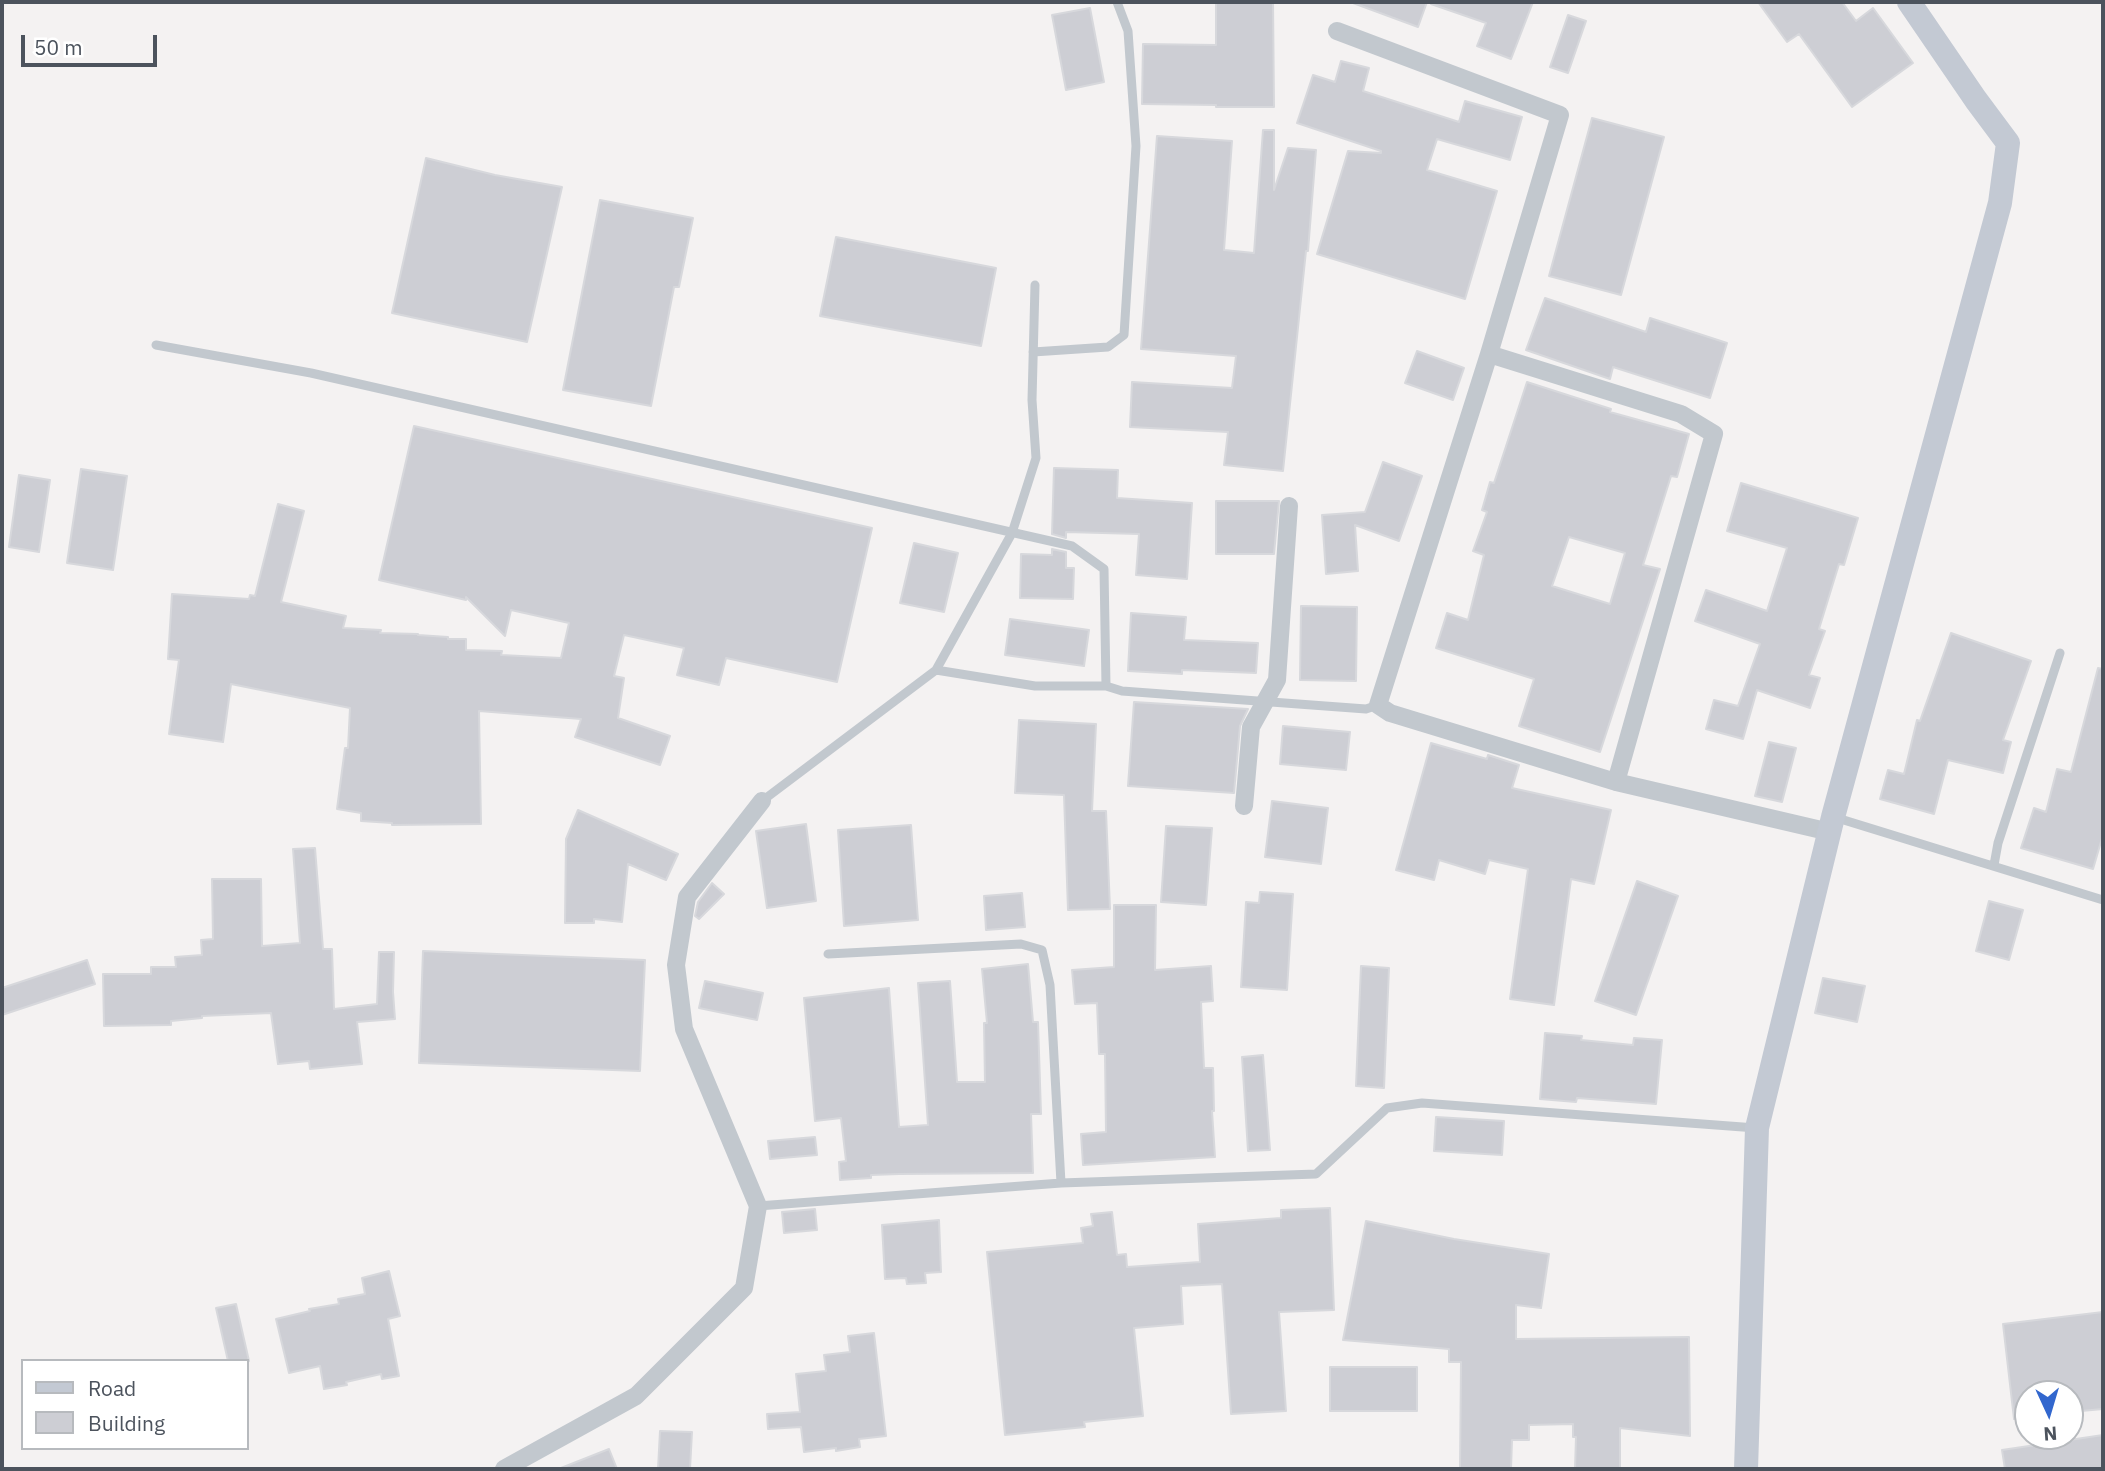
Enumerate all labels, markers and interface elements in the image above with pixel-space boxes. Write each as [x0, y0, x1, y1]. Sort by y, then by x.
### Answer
scale bar [24, 21, 161, 65]
text: 50 m [34, 33, 83, 61]
legend [21, 1359, 248, 1450]
text: Road [88, 1374, 136, 1402]
north arrow [2014, 1380, 2084, 1450]
text: Building [88, 1409, 165, 1437]
text: N [2043, 1422, 2058, 1446]

